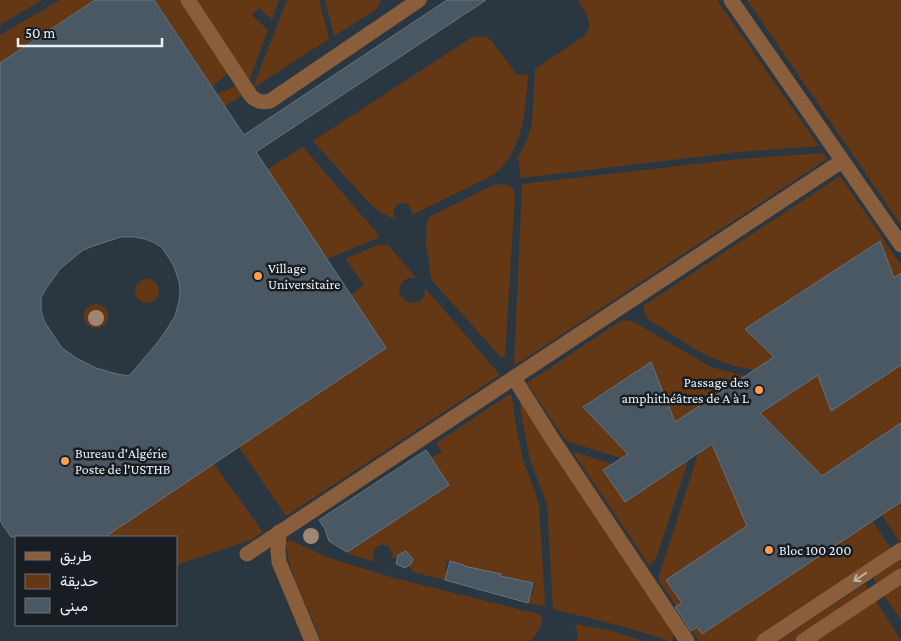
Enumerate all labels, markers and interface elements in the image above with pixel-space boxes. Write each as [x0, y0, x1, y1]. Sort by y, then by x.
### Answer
scale bar [18, 15, 161, 47]
text: 50 m [25, 25, 55, 41]
place label: Village Universitaire [268, 260, 340, 292]
marker: Village Universitaire [252, 270, 264, 282]
place label: Passage des amphithéâtres de A à L [622, 374, 749, 406]
marker: Passage des amphithéâtres de A à L [753, 384, 765, 396]
place label: Bureau d'Algérie Poste de l'USTHB [75, 445, 171, 477]
marker: Bureau d'Algérie Poste de l'USTHB [59, 455, 71, 467]
legend [15, 536, 178, 626]
place label: Bloc 100 200 [779, 542, 851, 558]
marker: Bloc 100 200 [763, 544, 775, 556]
text: طريق [60, 548, 92, 566]
one-way arrow [854, 572, 868, 582]
text: حديقة [60, 573, 98, 590]
text: مبنى [60, 598, 88, 616]

